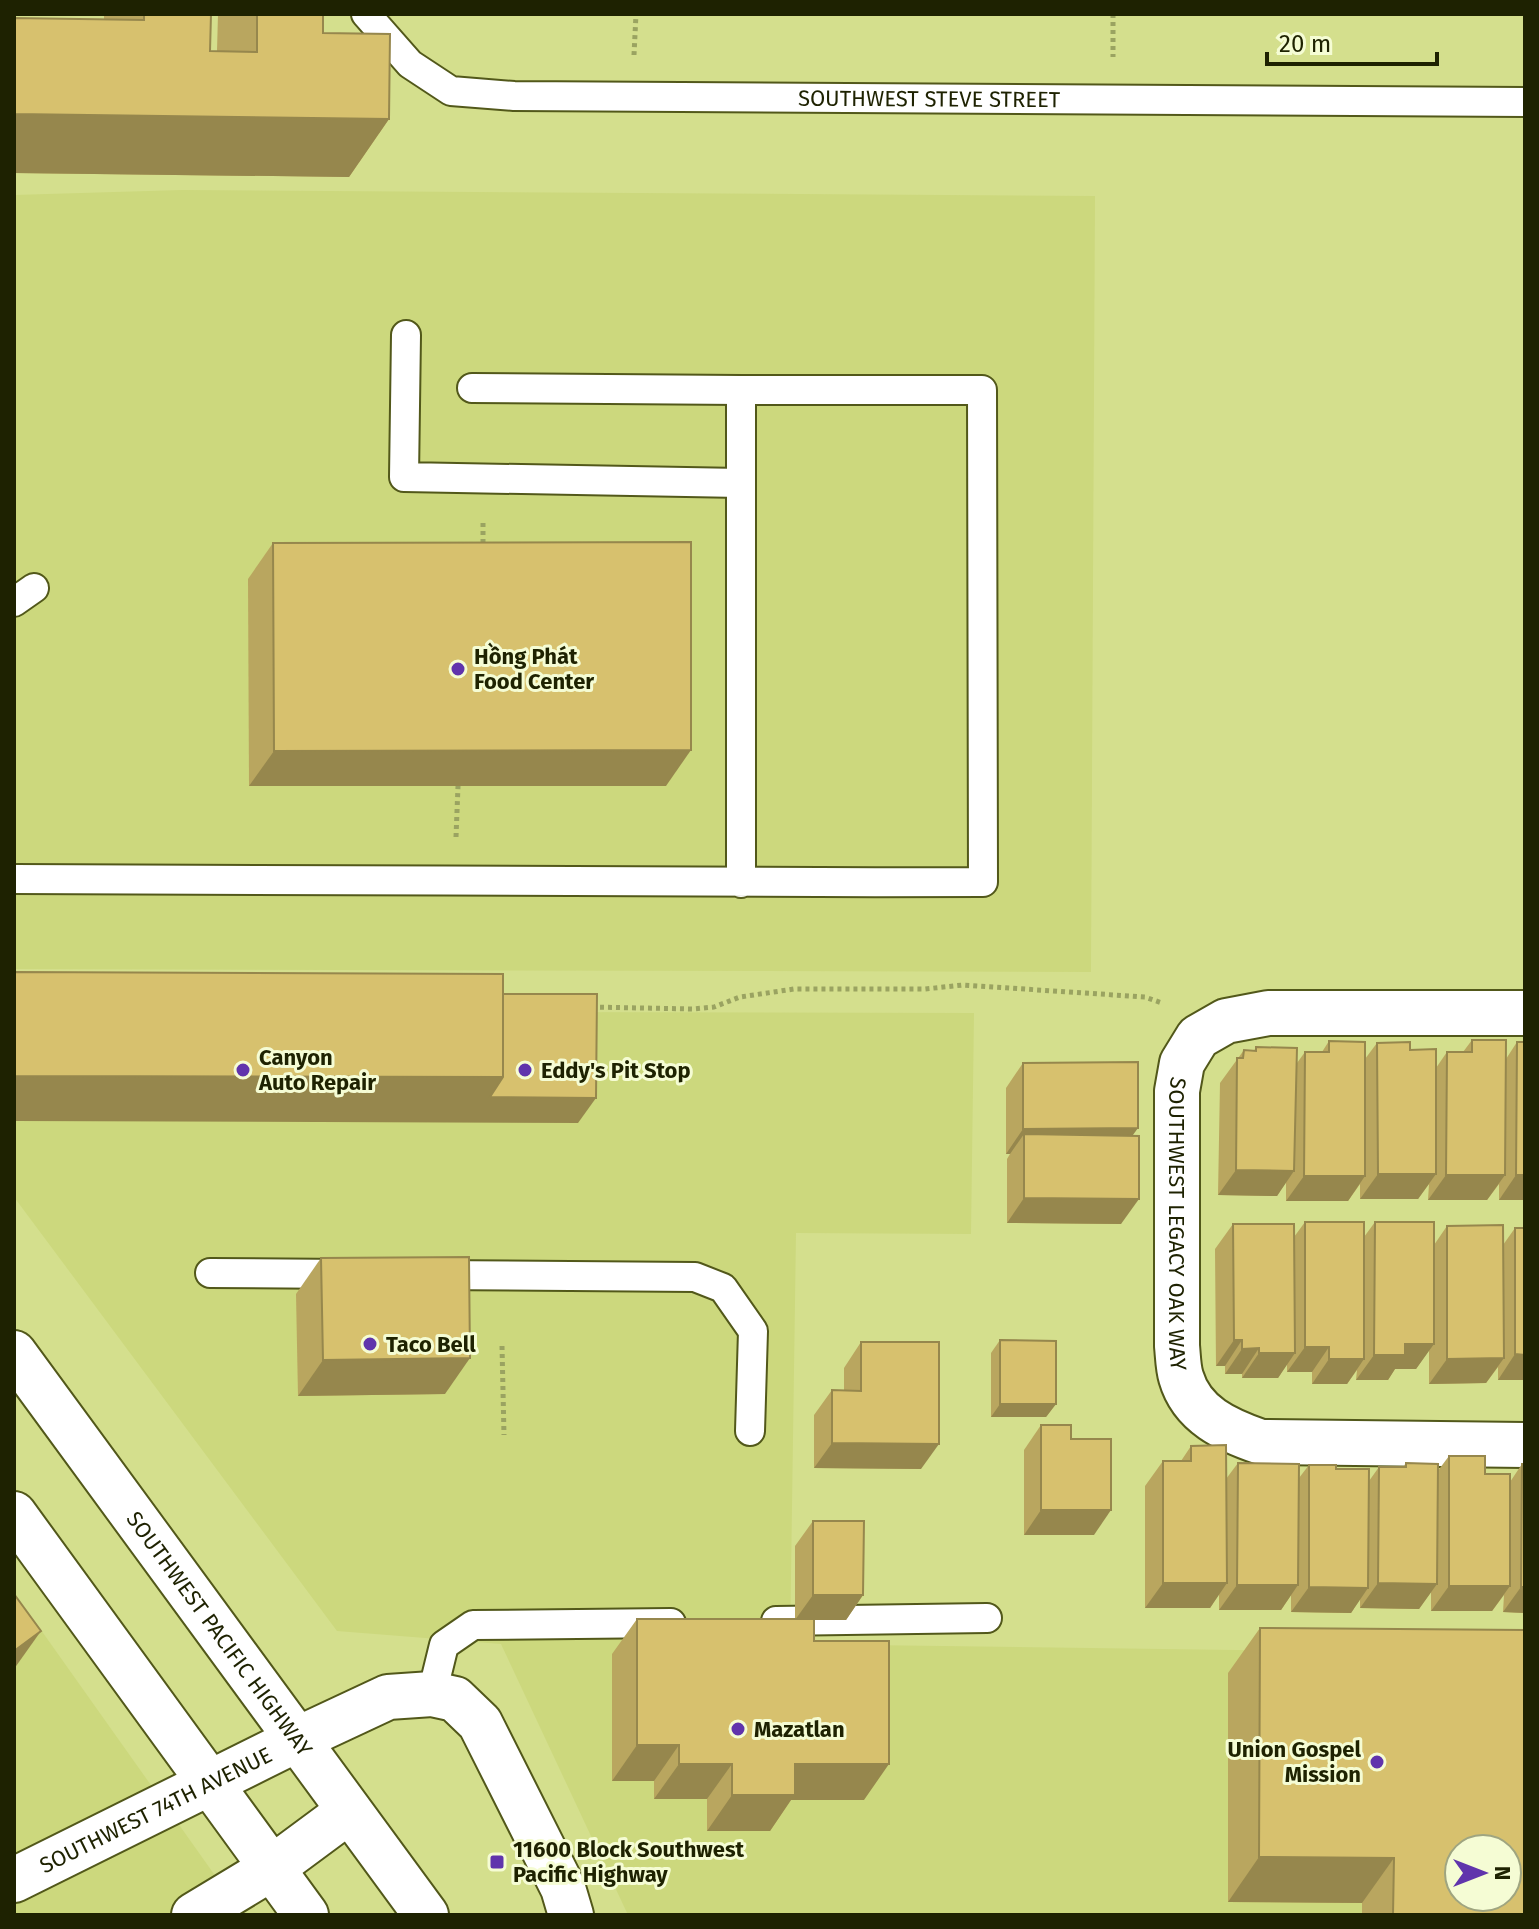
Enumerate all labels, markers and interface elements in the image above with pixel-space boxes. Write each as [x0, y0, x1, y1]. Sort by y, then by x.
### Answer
scale bar [1267, 16, 1437, 66]
text: 20 m [1279, 30, 1331, 58]
street label: SOUTHWEST STEVE STREET [798, 84, 1061, 113]
place label: Hồng Phát Food Center [474, 642, 594, 695]
marker: Hồng Phát Food Center [449, 660, 467, 678]
place label: Canyon Auto Repair [258, 1044, 376, 1096]
place label: Eddy's Pit Stop [541, 1057, 691, 1084]
marker: Canyon Auto Repair [234, 1061, 252, 1079]
marker: Eddy's Pit Stop [516, 1061, 534, 1079]
street label: SOUTHWEST LEGACY OAK WAY [1164, 1075, 1193, 1372]
place label: Taco Bell [386, 1331, 476, 1358]
marker: Taco Bell [361, 1335, 379, 1353]
street label: SOUTHWEST PACIFIC HIGHWAY [121, 1506, 318, 1761]
place label: Mazatlan [754, 1716, 845, 1743]
marker: Mazatlan [729, 1720, 747, 1738]
place label: Union Gospel Mission [1228, 1736, 1361, 1788]
street label: SOUTHWEST 74TH AVENUE [35, 1741, 276, 1879]
marker: Union Gospel Mission [1368, 1753, 1386, 1771]
north arrow [1443, 1833, 1523, 1913]
place label: 11600 Block Southwest Pacific Highway [513, 1836, 745, 1888]
marker: 11600 Block Southwest Pacific Highway [488, 1853, 506, 1871]
text: N [1489, 1866, 1516, 1880]

